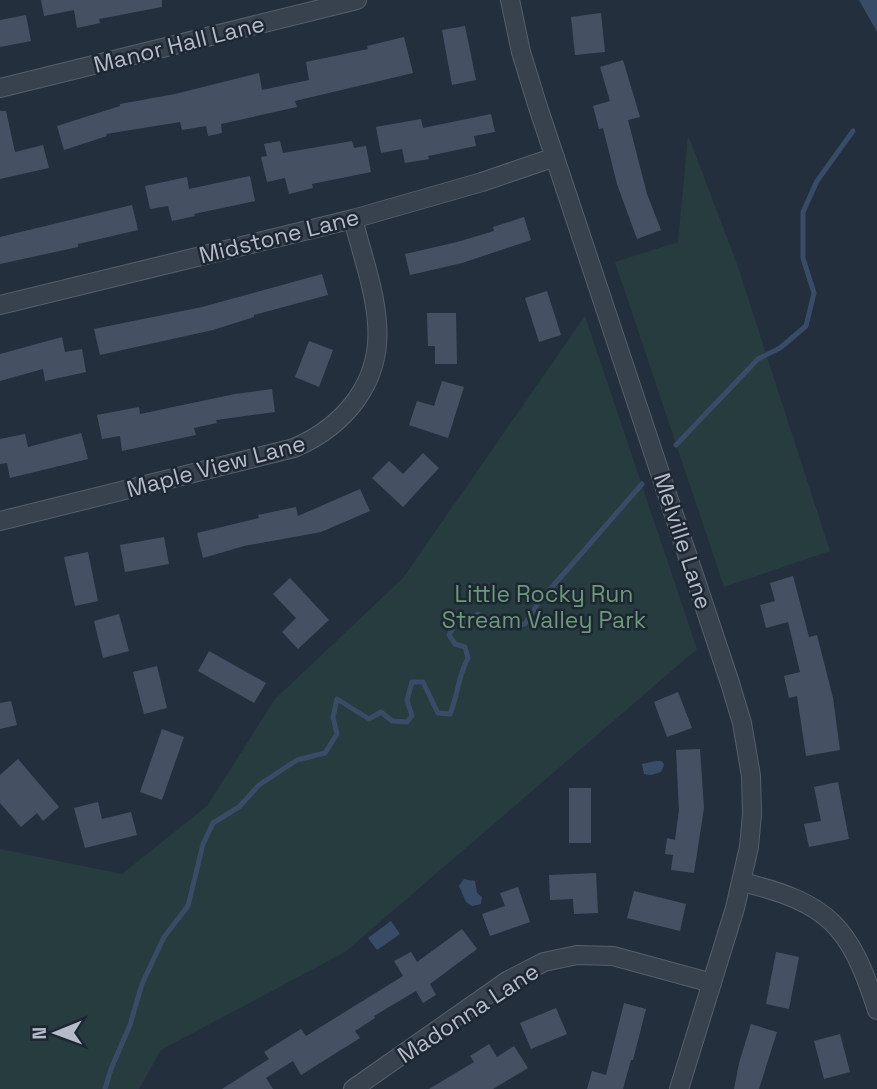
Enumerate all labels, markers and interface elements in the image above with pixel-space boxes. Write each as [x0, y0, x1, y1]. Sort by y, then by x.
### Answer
street label: Manor Hall Lane [90, 8, 268, 80]
street label: Midstone Lane [196, 202, 362, 270]
street label: Maple View Lane [123, 428, 309, 504]
street label: Melville Lane [647, 469, 719, 613]
park label: Little Rocky Run Stream Valley Park [442, 579, 646, 635]
street label: Madonna Lane [392, 956, 544, 1070]
north arrow [21, 998, 91, 1068]
text: N [27, 1027, 52, 1040]

